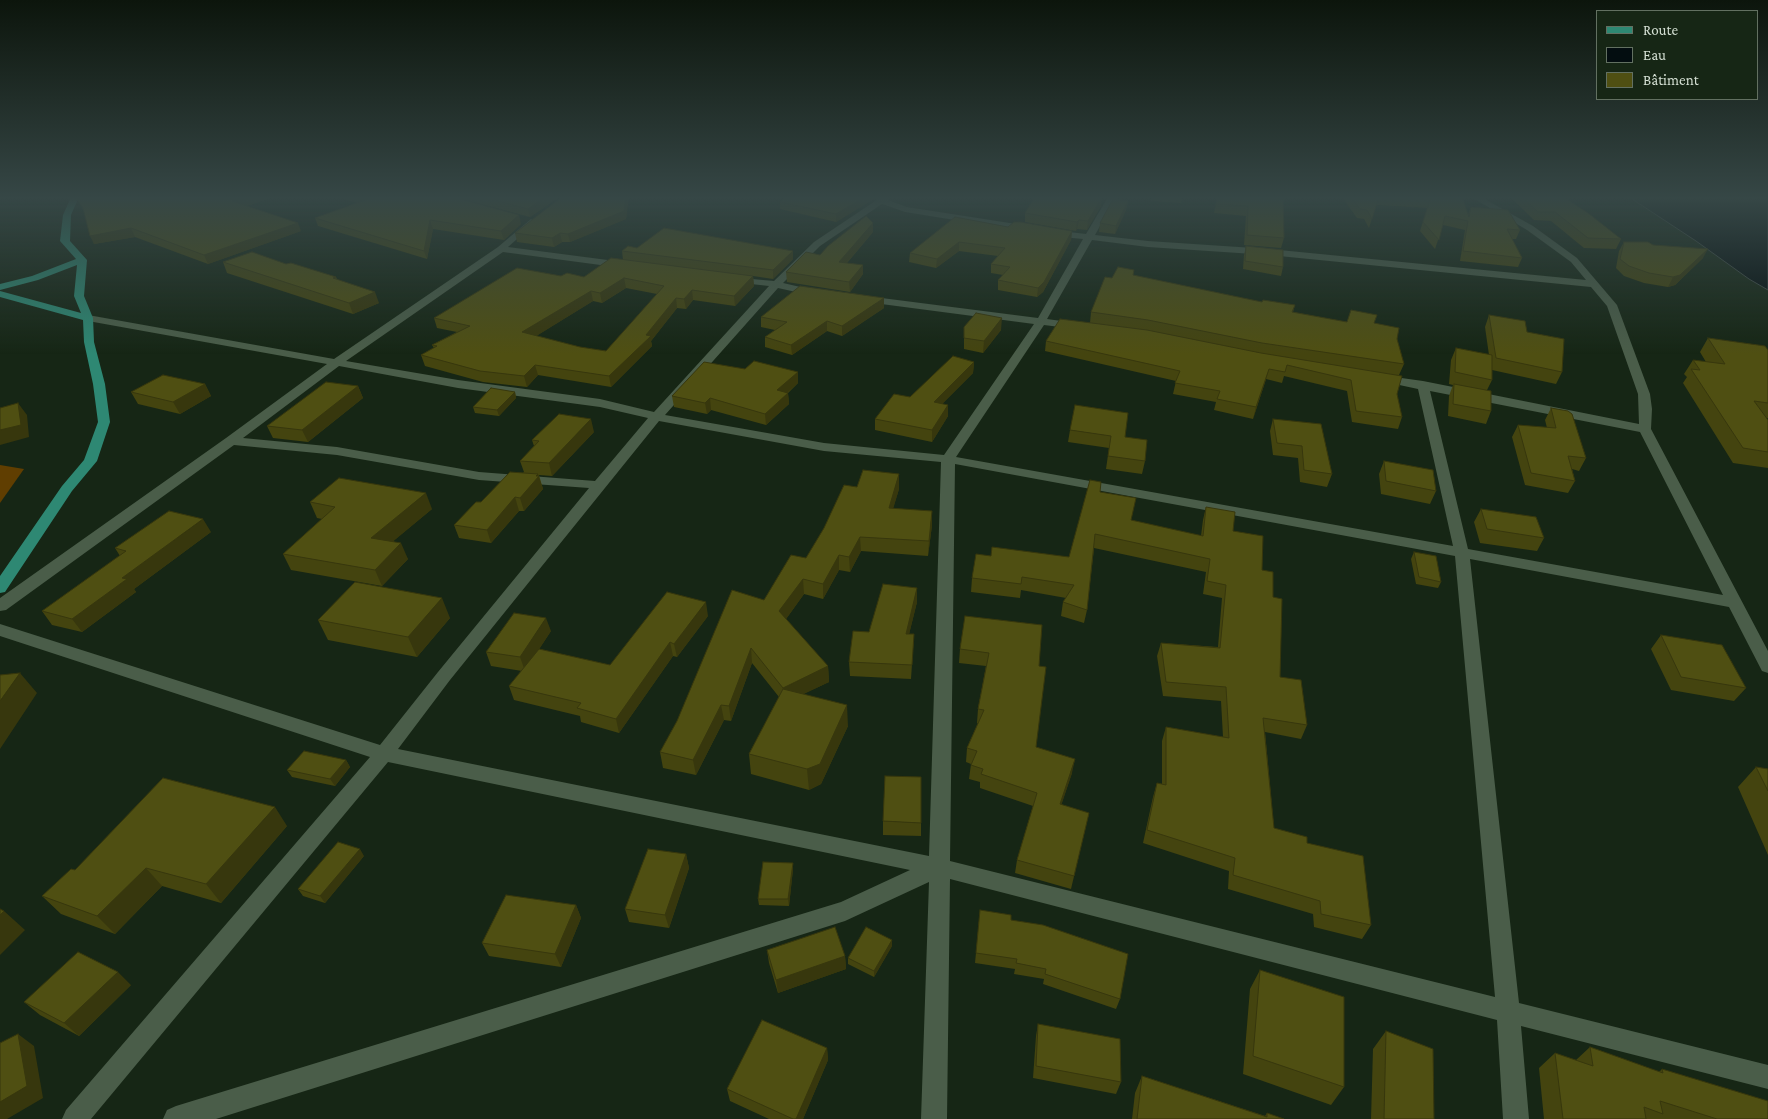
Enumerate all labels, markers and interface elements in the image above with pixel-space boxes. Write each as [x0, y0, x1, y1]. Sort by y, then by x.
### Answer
legend [1596, 10, 1758, 100]
text: Route [1643, 22, 1678, 38]
text: Eau [1643, 47, 1666, 63]
text: Bâtiment [1643, 72, 1699, 88]

